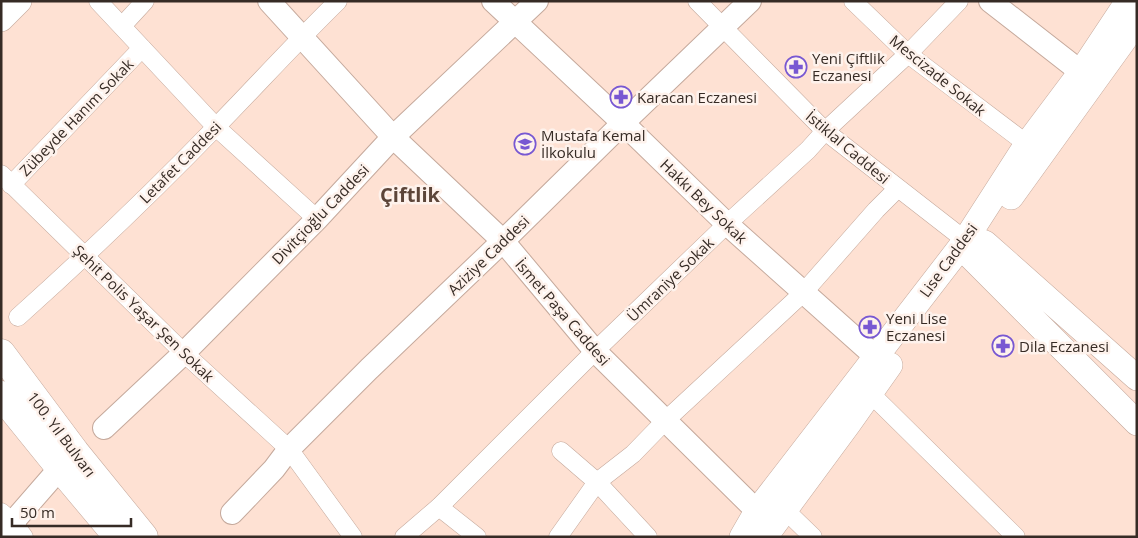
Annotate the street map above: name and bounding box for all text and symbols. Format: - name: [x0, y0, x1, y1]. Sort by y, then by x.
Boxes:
- street label: Mescizade Sokak: [886, 30, 990, 120]
- place label: Yeni Çiftlik Eczanesi: [812, 48, 885, 85]
- street label: Zübeyde Hanım Sokak: [15, 54, 137, 180]
- pharmacy icon: Yeni Çiftlik Eczanesi: [784, 55, 808, 79]
- pharmacy icon: Karacan Eczanesi: [609, 85, 633, 109]
- place label: Karacan Eczanesi: [637, 87, 757, 107]
- street label: İstiklal Caddesi: [802, 106, 894, 188]
- street label: Letafet Caddesi: [135, 117, 225, 207]
- place label: Mustafa Kemal İlkokulu: [541, 125, 645, 162]
- school or university icon: Mustafa Kemal İlkokulu: [513, 132, 537, 156]
- street label: Hakkı Bey Sokak: [656, 154, 752, 248]
- street label: Divitçioğlu Caddesi: [267, 160, 373, 268]
- district label: Çiftlik: [380, 181, 441, 208]
- street label: Aziziye Caddesi: [443, 211, 533, 299]
- street label: Lise Caddesi: [914, 219, 982, 301]
- street label: Ümraniye Sokak: [622, 232, 718, 326]
- street label: Şehit Polis Yaşar Şen Sokak: [69, 240, 219, 386]
- street label: İsmet Paşa Caddesi: [511, 254, 615, 370]
- place label: Yeni Lise Eczanesi: [886, 308, 947, 345]
- pharmacy icon: Yeni Lise Eczanesi: [858, 315, 882, 339]
- pharmacy icon: Dila Eczanesi: [991, 334, 1015, 358]
- place label: Dila Eczanesi: [1019, 336, 1109, 356]
- street label: 100. Yıl Bulvarı: [23, 387, 101, 481]
- scale bar: [12, 496, 131, 528]
- text: 50 m: [20, 502, 55, 522]

